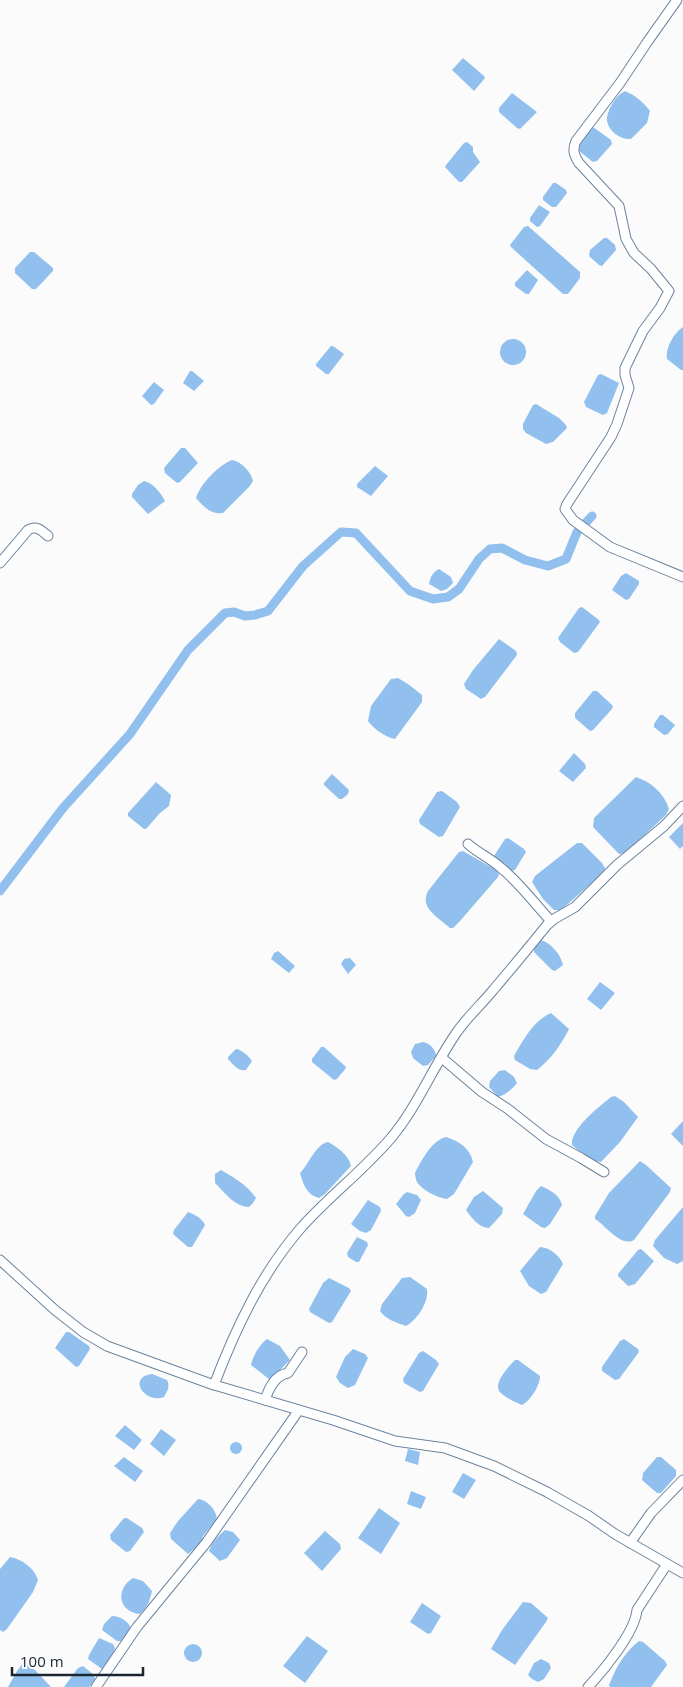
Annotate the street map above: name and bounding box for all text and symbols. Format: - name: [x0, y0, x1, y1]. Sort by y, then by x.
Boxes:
- scale bar: [12, 1644, 144, 1676]
- text: 100 m: [20, 1651, 64, 1671]

